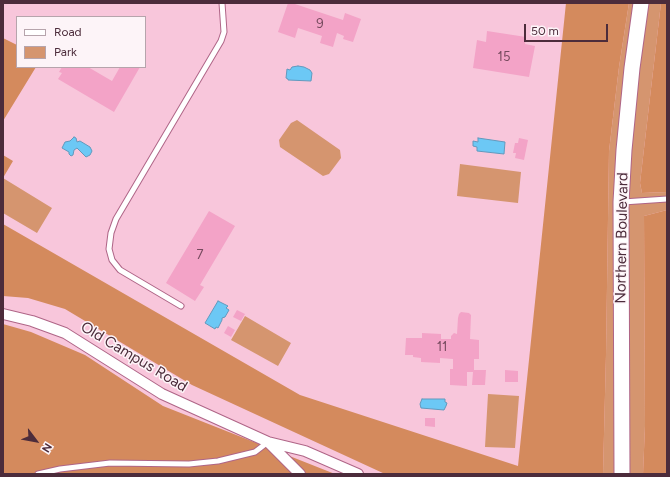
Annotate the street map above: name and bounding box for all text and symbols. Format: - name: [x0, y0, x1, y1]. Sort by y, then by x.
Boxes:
- legend: [16, 16, 146, 68]
- house number: 9: [316, 16, 324, 32]
- scale bar: [526, 16, 610, 42]
- text: 50 m: [531, 24, 559, 38]
- text: Road: [54, 25, 82, 39]
- text: Park: [54, 45, 77, 59]
- house number: 15: [498, 49, 510, 65]
- street label: Northern Boulevard: [612, 172, 632, 304]
- house number: 7: [197, 247, 203, 263]
- street label: Old Campus Road: [77, 318, 191, 396]
- house number: 11: [437, 339, 447, 355]
- north arrow: [16, 421, 56, 461]
- text: N: [39, 441, 54, 455]

